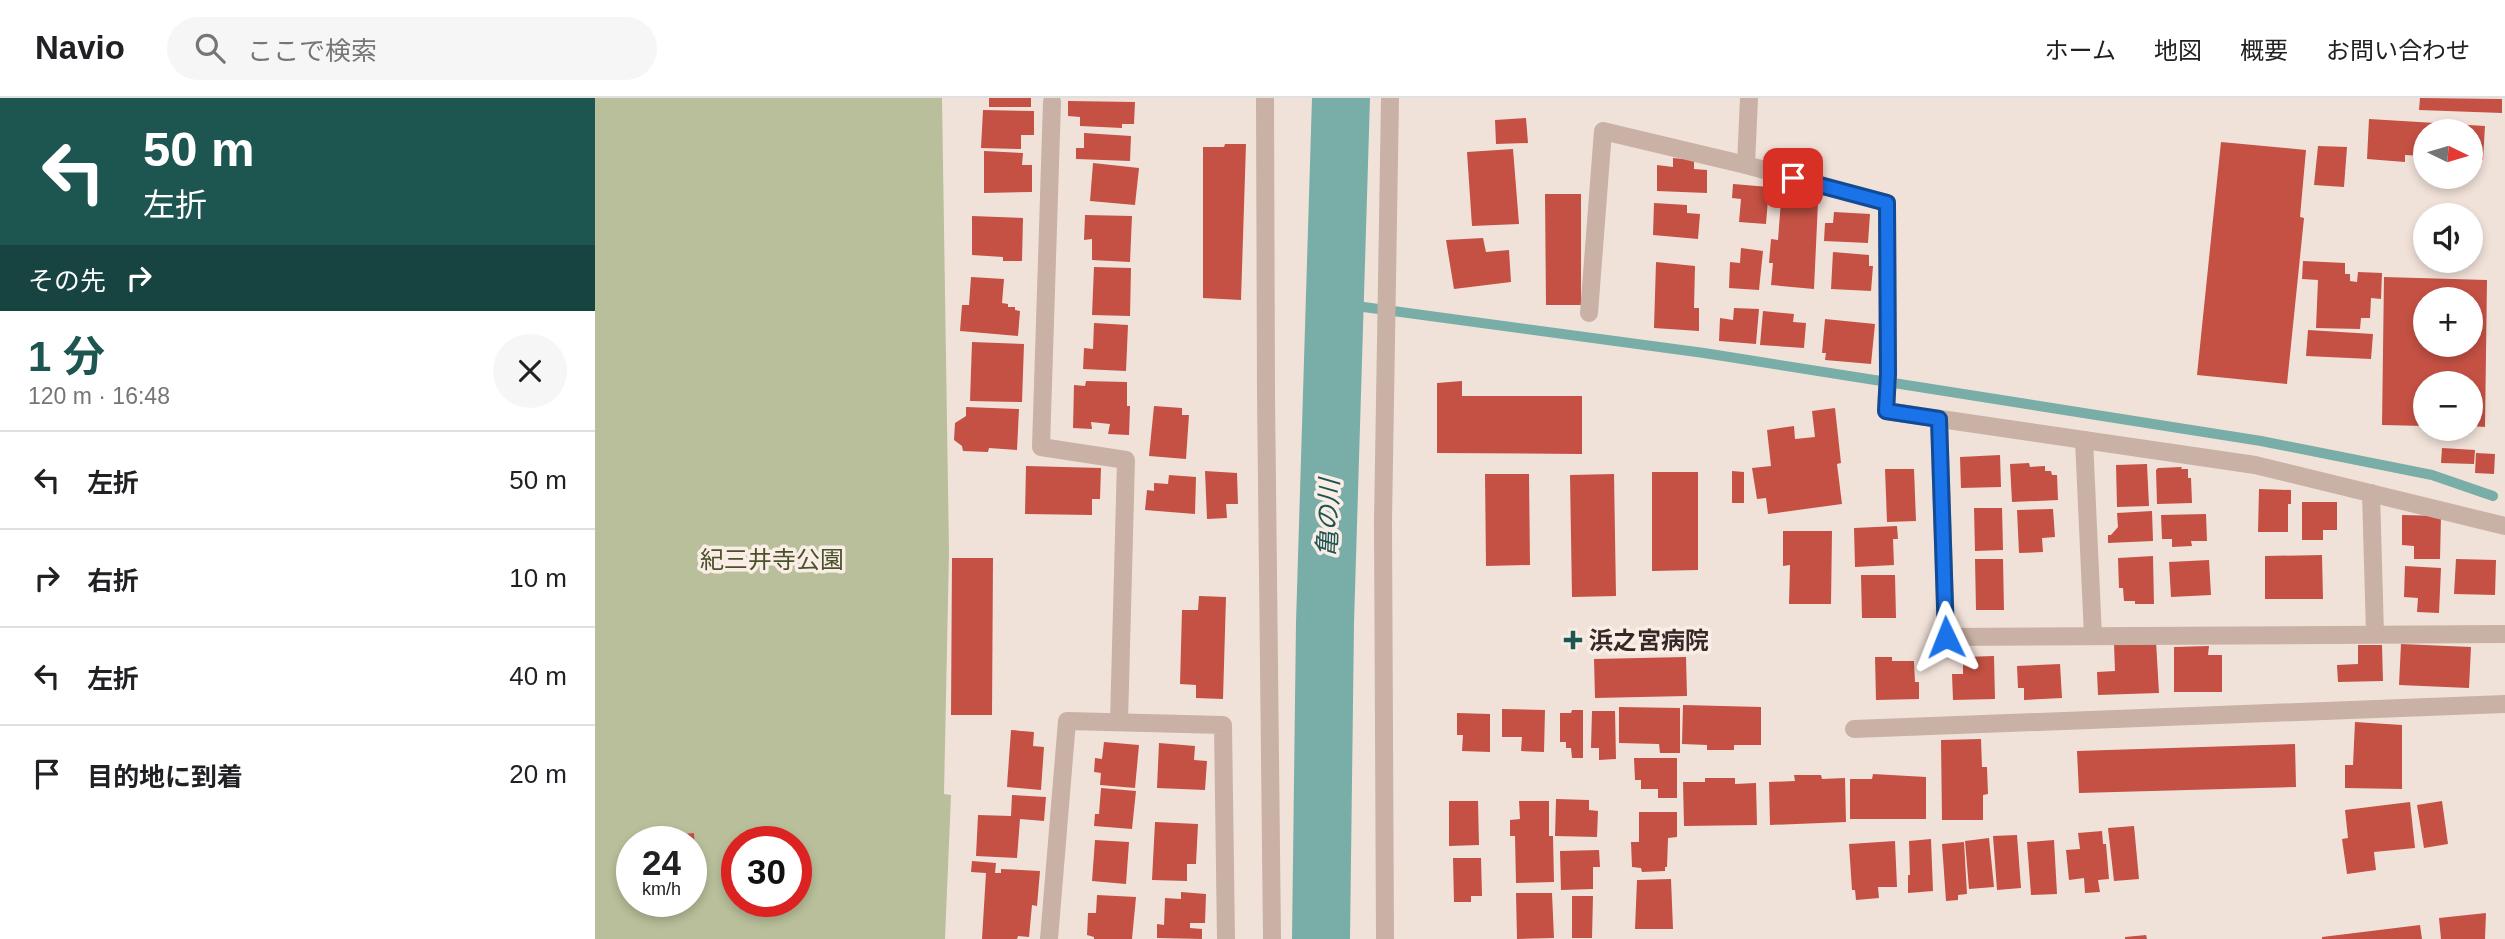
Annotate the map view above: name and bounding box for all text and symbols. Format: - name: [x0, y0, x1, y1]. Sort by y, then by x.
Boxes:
- search box: [167, 17, 657, 80]
- text: Navio: [35, 29, 125, 66]
- icon: search: [191, 29, 229, 67]
- text: ここで検索: [247, 36, 377, 66]
- text: ホーム: [2045, 37, 2116, 64]
- text: 地図: [2154, 37, 2202, 64]
- text: 概要: [2240, 37, 2288, 64]
- text: お問い合わせ: [2326, 37, 2470, 64]
- north arrow: [2413, 119, 2483, 189]
- map controls: [2413, 119, 2483, 441]
- text: 50 m: [143, 122, 255, 176]
- icon: left: [28, 126, 119, 217]
- pin: [1763, 148, 1823, 208]
- icon: arrive: [1774, 159, 1812, 197]
- text: 左折: [143, 187, 207, 223]
- button: sound: [2413, 203, 2483, 273]
- icon: right: [120, 259, 158, 297]
- text: その先: [28, 266, 106, 296]
- button: +: [2413, 287, 2483, 357]
- text: 1 分: [28, 333, 105, 380]
- button: close: [493, 334, 567, 408]
- button: −: [2413, 371, 2483, 441]
- text: 120 m · 16:48: [28, 383, 170, 409]
- icon: left: [28, 461, 66, 499]
- text: 50 m: [509, 465, 567, 495]
- text: 左折: [87, 468, 139, 498]
- water label: 亀の川: [1312, 476, 1344, 558]
- park label: 紀三井寺公園: [700, 546, 844, 573]
- icon: right: [28, 559, 66, 597]
- text: 10 m: [509, 563, 567, 593]
- text: 右折: [87, 566, 139, 596]
- position arrow: [1909, 600, 1983, 674]
- place label: 浜之宮病院: [1589, 627, 1709, 654]
- marker: 浜之宮病院: [1563, 630, 1583, 650]
- icon: left: [28, 657, 66, 695]
- text: 40 m: [509, 661, 567, 691]
- text: 左折: [87, 664, 139, 694]
- icon: arrive: [28, 755, 66, 793]
- text: 20 m: [509, 759, 567, 789]
- text: 目的地に到着: [87, 762, 243, 792]
- speed limit sign: 30: [721, 826, 812, 917]
- text: 24: [642, 843, 681, 882]
- text: km/h: [642, 879, 681, 899]

